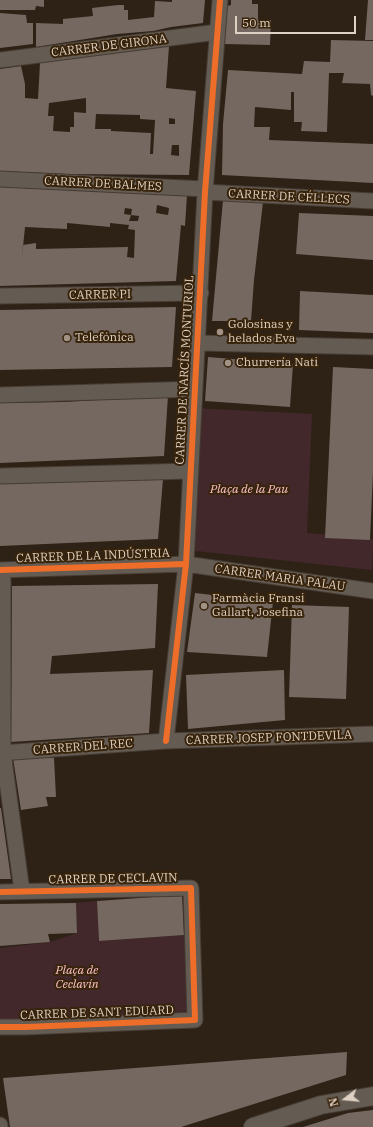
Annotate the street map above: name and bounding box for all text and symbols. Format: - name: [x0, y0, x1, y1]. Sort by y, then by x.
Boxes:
- scale bar: [237, 8, 358, 34]
- text: 50 m: [242, 15, 271, 30]
- street label: CARRER DE GIRONA: [50, 32, 168, 60]
- street label: CARRER DE BALMES: [44, 174, 162, 194]
- street label: CARRER DE CÉLLECS: [228, 187, 350, 207]
- street label: CARRER DE NARCÍS MONTURIOL: [173, 275, 197, 465]
- street label: CARRER PI: [69, 287, 131, 303]
- place label: Golosinas y helados Eva: [228, 318, 295, 346]
- marker: Golosinas y helados Eva: [215, 327, 225, 337]
- place label: Telefónica: [75, 331, 134, 345]
- marker: Telefónica: [62, 333, 72, 343]
- place label: Churrería Nati: [236, 356, 318, 370]
- marker: Churrería Nati: [223, 358, 233, 368]
- park label: Plaça de la Pau: [210, 483, 288, 497]
- street label: CARRER DE LA INDÚSTRIA: [16, 546, 170, 566]
- street label: CARRER MARIA PALAU: [214, 562, 346, 594]
- place label: Farmàcia Fransi Gallart, Josefina: [212, 592, 305, 620]
- marker: Farmàcia Fransi Gallart, Josefina: [199, 601, 209, 611]
- street label: CARRER JOSEP FONTDEVILA: [186, 728, 352, 748]
- street label: CARRER DEL REC: [33, 736, 133, 758]
- street label: CARRER DE CECLAVIN: [48, 871, 178, 887]
- park label: Plaça de Ceclavín: [55, 964, 99, 992]
- street label: CARRER DE SANT EDUARD: [20, 1003, 174, 1023]
- north arrow: [325, 1079, 365, 1119]
- text: N: [326, 1096, 341, 1108]

